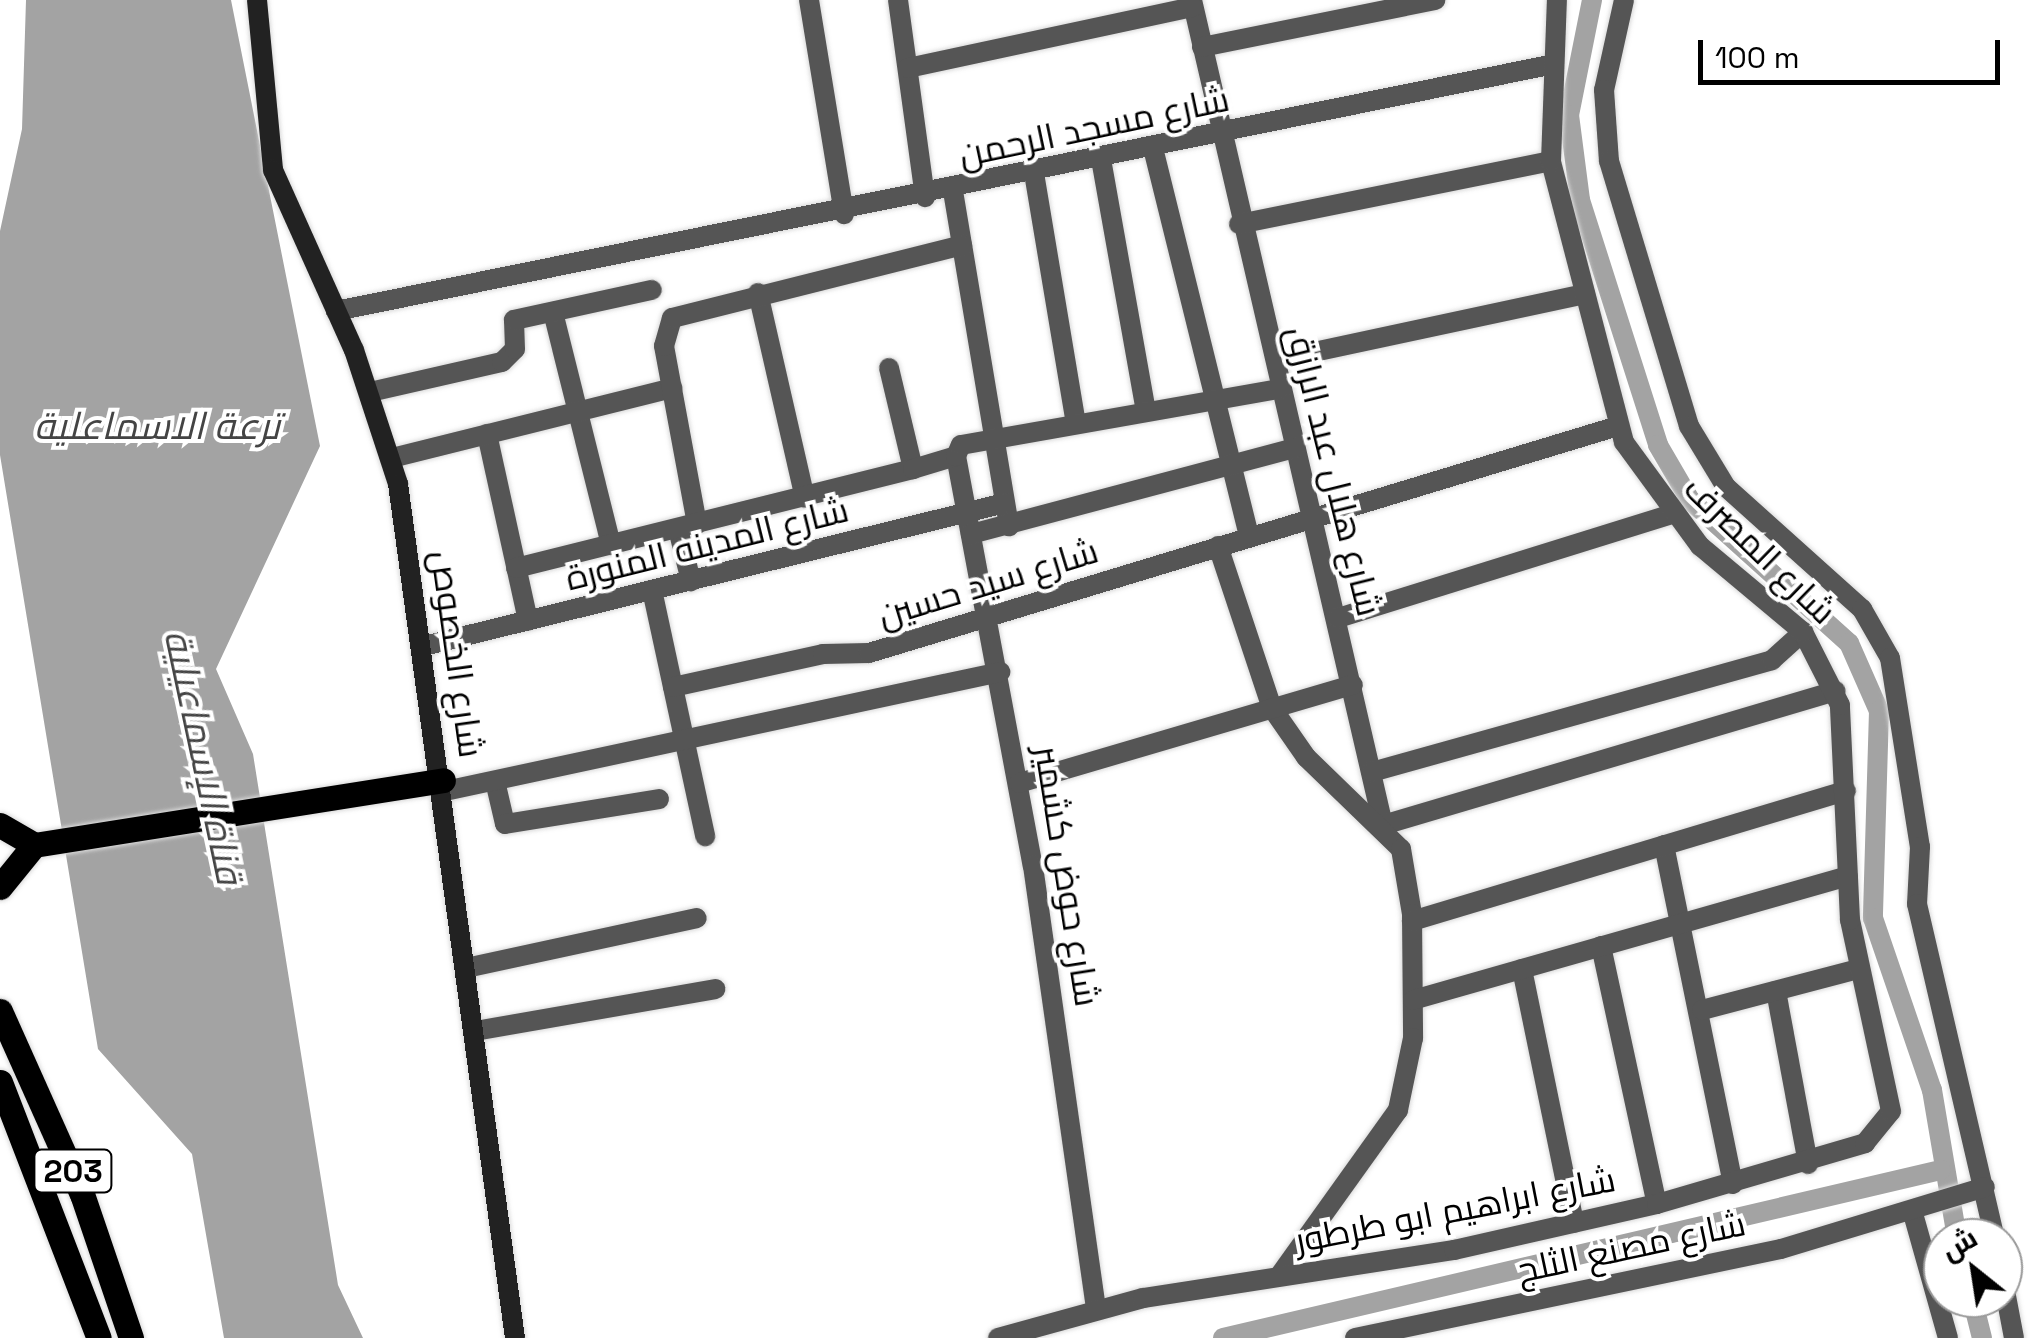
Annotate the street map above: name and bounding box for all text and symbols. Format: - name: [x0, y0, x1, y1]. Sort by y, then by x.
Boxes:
- scale bar: [1703, 20, 2006, 82]
- text: 100 m: [1715, 38, 1800, 77]
- street label: شارع مسجد الرحمن: [955, 78, 1233, 176]
- street label: شارع هلال عبد الرازق: [1278, 322, 1390, 620]
- water label: ترعة الاسماعلية: [34, 404, 280, 450]
- street label: شارع المصرف: [1675, 467, 1845, 633]
- street label: شارع المدينه المنورة: [561, 489, 853, 599]
- street label: شارع سيد حسين: [873, 530, 1103, 636]
- street label: شارع الخصوص: [422, 548, 492, 760]
- water label: قناة الإسماعيلية: [154, 626, 252, 888]
- street label: شارع حوض كشمير: [1026, 743, 1108, 1009]
- road number: 203: [33, 1144, 113, 1198]
- street label: شارع ابراهيم ابو طرطور: [1291, 1158, 1619, 1262]
- street label: شارع مصنع الثلج: [1513, 1202, 1749, 1292]
- north arrow: [1923, 1218, 2023, 1318]
- text: ش: [1934, 1219, 1984, 1268]

